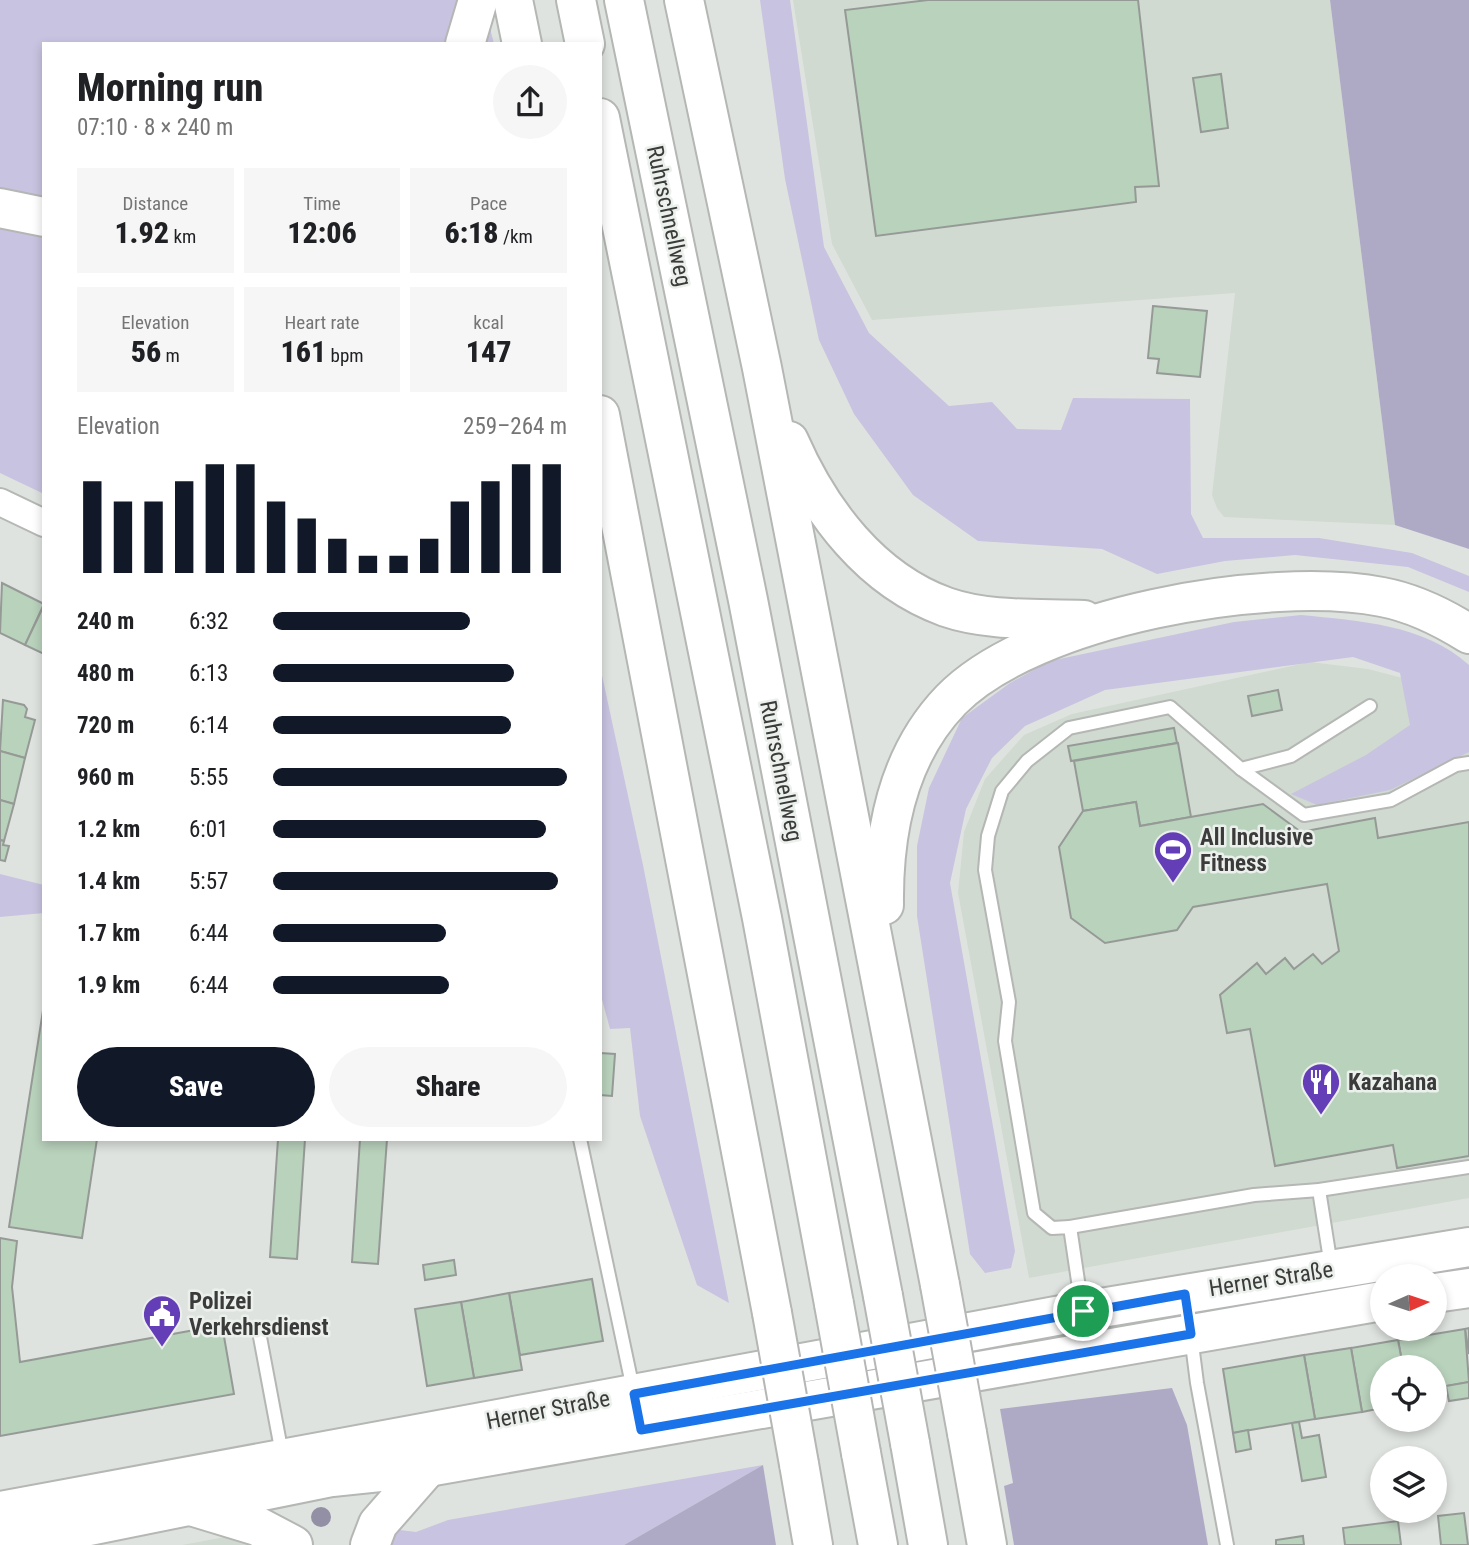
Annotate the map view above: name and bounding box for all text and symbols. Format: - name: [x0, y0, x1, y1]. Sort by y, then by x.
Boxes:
- button: share: [493, 65, 567, 139]
- text: Morning run: [77, 66, 263, 110]
- text: 07:10 · 8 × 240 m: [77, 114, 233, 141]
- street label: Ruhrschnellweg: [641, 143, 697, 289]
- text: Distance: [123, 192, 188, 215]
- text: Time: [303, 192, 341, 215]
- text: Pace: [470, 192, 507, 215]
- text: 1.92: [114, 215, 169, 250]
- text: 12:06: [287, 215, 357, 250]
- text: 6:18: [444, 215, 499, 250]
- text: km: [169, 225, 196, 248]
- text: /km: [499, 225, 533, 248]
- text: Elevation: [121, 311, 190, 334]
- text: Heart rate: [284, 311, 360, 334]
- text: kcal: [473, 311, 504, 334]
- text: 56: [131, 334, 161, 369]
- text: 161: [280, 334, 326, 369]
- text: 147: [466, 334, 512, 369]
- text: m: [161, 344, 180, 367]
- text: bpm: [326, 344, 364, 367]
- text: Elevation: [77, 413, 160, 440]
- text: 259–264 m: [463, 413, 567, 440]
- text: 240 m: [77, 608, 134, 635]
- text: 6:32: [189, 608, 228, 635]
- text: 480 m: [77, 660, 134, 687]
- text: 6:13: [189, 660, 228, 687]
- street label: Ruhrschnellweg: [754, 698, 808, 844]
- text: 720 m: [77, 712, 134, 739]
- text: 6:14: [189, 712, 228, 739]
- text: 960 m: [77, 764, 134, 791]
- text: 5:55: [189, 764, 228, 791]
- text: 1.2 km: [77, 816, 140, 843]
- text: 6:01: [189, 816, 228, 843]
- place label: All Inclusive Fitness: [1200, 824, 1313, 877]
- sports icon: All Inclusive Fitness: [1152, 829, 1194, 884]
- text: 1.4 km: [77, 868, 140, 895]
- text: 5:57: [189, 868, 228, 895]
- text: 1.7 km: [77, 920, 140, 947]
- text: 6:44: [189, 920, 228, 947]
- text: 1.9 km: [77, 972, 140, 999]
- text: 6:44: [189, 972, 228, 999]
- button: Save: [77, 1047, 315, 1127]
- button: Share: [329, 1047, 567, 1127]
- restaurant icon: Kazahana: [1300, 1061, 1342, 1116]
- place label: Kazahana: [1348, 1069, 1437, 1096]
- street label: Herner Straße: [1207, 1256, 1335, 1302]
- north arrow: [1370, 1264, 1447, 1340]
- map controls: [1370, 1264, 1447, 1523]
- pin: [1053, 1281, 1113, 1341]
- place label: Polizei Verkehrsdienst: [189, 1288, 329, 1341]
- icon: arrive: [1064, 1292, 1102, 1330]
- public building icon: Polizei Verkehrsdienst: [141, 1293, 183, 1348]
- button: locate: [1370, 1355, 1447, 1432]
- street label: Herner Straße: [484, 1385, 612, 1435]
- button: layers: [1370, 1446, 1447, 1523]

